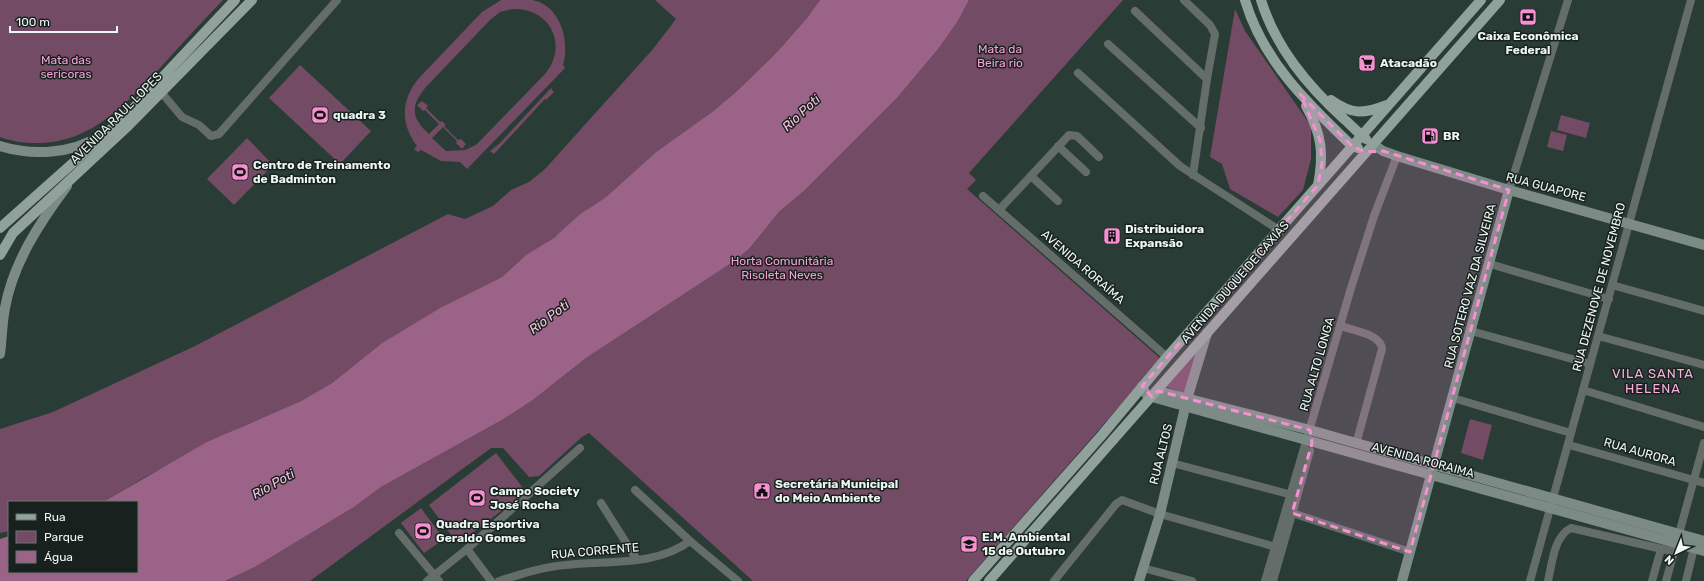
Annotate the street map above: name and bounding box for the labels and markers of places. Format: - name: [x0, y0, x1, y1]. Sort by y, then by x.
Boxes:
- bank icon: Caixa Econômica Federal: [1518, 7, 1538, 27]
- place label: Caixa Econômica Federal: [1477, 29, 1579, 57]
- supermarket icon: Atacadão: [1357, 53, 1377, 73]
- place label: Atacadão: [1380, 56, 1437, 70]
- sports icon: quadra 3: [310, 105, 330, 125]
- place label: quadra 3: [333, 108, 386, 122]
- fuel station icon: BR: [1420, 126, 1440, 146]
- place label: BR: [1443, 129, 1460, 143]
- place label: Centro de Treinamento de Badminton: [253, 158, 390, 186]
- sports icon: Centro de Treinamento de Badminton: [230, 162, 250, 182]
- place label: Distribuidora Expansão: [1125, 222, 1204, 250]
- building icon: Distribuidora Expansão: [1102, 226, 1122, 246]
- place label: Secretária Municipal do Meio Ambiente: [775, 477, 898, 505]
- public building icon: Secretária Municipal do Meio Ambiente: [752, 481, 772, 501]
- place label: Campo Society José Rocha: [490, 484, 580, 512]
- sports icon: Campo Society José Rocha: [467, 488, 487, 508]
- place label: Quadra Esportiva Geraldo Gomes: [436, 517, 540, 545]
- sports icon: Quadra Esportiva Geraldo Gomes: [413, 521, 433, 541]
- place label: E.M. Ambiental 15 de Outubro: [982, 530, 1070, 558]
- school or university icon: E.M. Ambiental 15 de Outubro: [959, 534, 979, 554]

